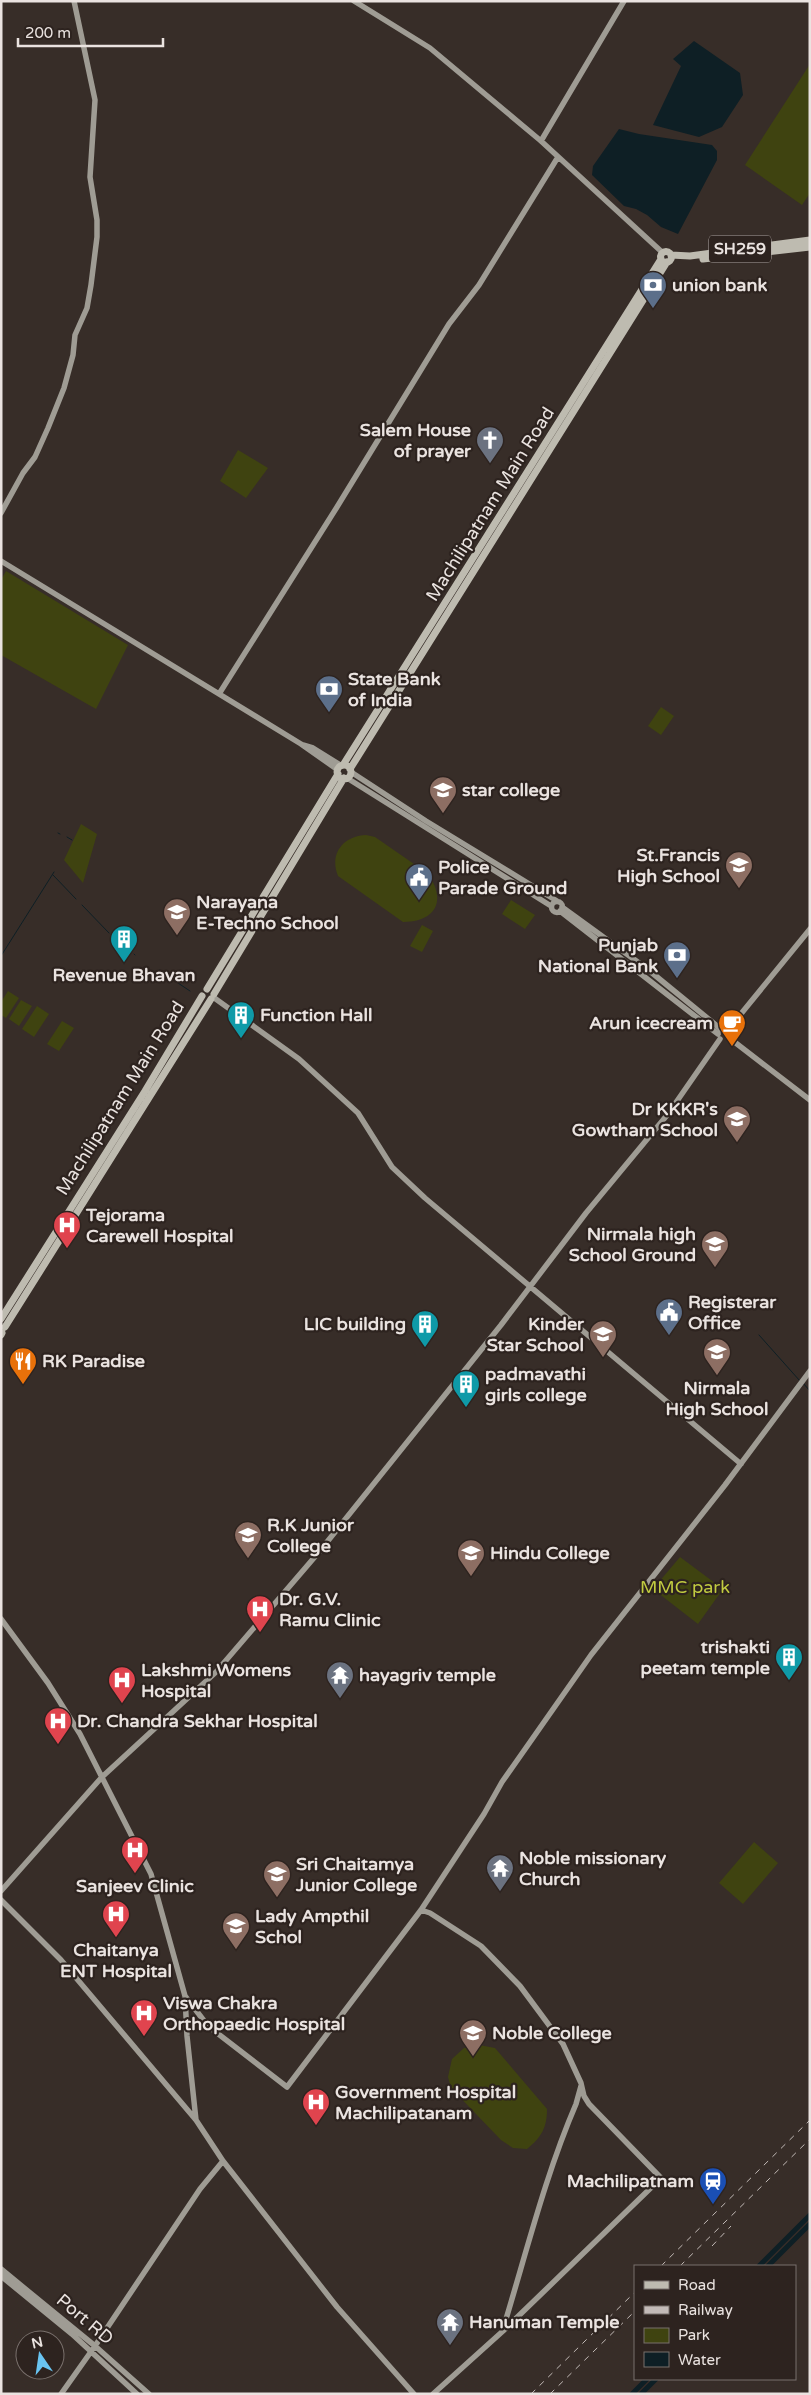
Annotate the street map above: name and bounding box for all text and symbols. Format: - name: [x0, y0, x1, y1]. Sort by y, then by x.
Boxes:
- scale bar: [18, 15, 162, 47]
- text: 200 m: [25, 24, 71, 42]
- road number: SH259: [709, 235, 771, 262]
- bank icon: union bank: [638, 270, 668, 309]
- place label: union bank: [672, 274, 767, 296]
- street label: Machilipatnam Main Road: [421, 403, 559, 605]
- place label: Salem House of prayer: [360, 419, 472, 462]
- church icon: Salem House of prayer: [475, 425, 505, 464]
- place label: State Bank of India: [348, 668, 441, 711]
- bank icon: State Bank of India: [314, 674, 344, 713]
- school or university icon: star college: [428, 775, 458, 814]
- place label: star college: [462, 779, 560, 801]
- place label: St.Francis High School: [617, 844, 720, 887]
- school or university icon: St.Francis High School: [724, 850, 754, 889]
- place label: Police Parade Ground: [438, 856, 567, 899]
- public building icon: Police Parade Ground: [404, 862, 434, 901]
- place label: Narayana E-Techno School: [196, 891, 339, 934]
- school or university icon: Narayana E-Techno School: [162, 897, 192, 936]
- building icon: Revenue Bhavan: [109, 924, 139, 963]
- place label: Punjab National Bank: [538, 934, 658, 977]
- bank icon: Punjab National Bank: [662, 940, 692, 979]
- place label: Revenue Bhavan: [52, 964, 196, 986]
- street label: Machilipatnam Main Road: [51, 997, 189, 1199]
- building icon: Function Hall: [226, 1000, 256, 1039]
- place label: Function Hall: [260, 1004, 372, 1026]
- cafe icon: Arun icecream: [717, 1008, 747, 1047]
- place label: Arun icecream: [589, 1012, 713, 1034]
- place label: Dr KKKR's Gowtham School: [572, 1098, 718, 1141]
- school or university icon: Dr KKKR's Gowtham School: [722, 1104, 752, 1143]
- place label: Tejorama Carewell Hospital: [85, 1204, 234, 1247]
- hospital icon: Tejorama Carewell Hospital: [52, 1210, 82, 1249]
- place label: Nirmala high School Ground: [569, 1223, 696, 1266]
- school or university icon: Nirmala high School Ground: [700, 1229, 730, 1268]
- place label: Registerar Office: [688, 1291, 777, 1334]
- public building icon: Registerar Office: [654, 1297, 684, 1336]
- building icon: LIC building: [410, 1309, 440, 1348]
- place label: LIC building: [304, 1313, 406, 1335]
- place label: Kinder Star School: [487, 1313, 585, 1356]
- school or university icon: Kinder Star School: [588, 1319, 618, 1358]
- school or university icon: Nirmala High School: [702, 1337, 732, 1376]
- restaurant icon: RK Paradise: [8, 1346, 38, 1385]
- place label: RK Paradise: [42, 1350, 145, 1372]
- place label: padmavathi girls college: [485, 1363, 587, 1406]
- building icon: padmavathi girls college: [451, 1369, 481, 1408]
- place label: Nirmala High School: [666, 1377, 768, 1420]
- place label: R.K Junior College: [267, 1514, 355, 1557]
- school or university icon: R.K Junior College: [233, 1520, 263, 1559]
- school or university icon: Hindu College: [456, 1538, 486, 1577]
- place label: Hindu College: [490, 1542, 610, 1564]
- park label: MMC park: [640, 1576, 730, 1598]
- place label: Dr. G.V. Ramu Clinic: [279, 1588, 381, 1631]
- hospital icon: Dr. G.V. Ramu Clinic: [245, 1594, 275, 1633]
- place label: trishakti peetam temple: [641, 1636, 770, 1679]
- building icon: trishakti peetam temple: [774, 1642, 804, 1681]
- place label: Lakshmi Womens Hospital: [141, 1659, 291, 1702]
- temple icon: hayagriv temple: [325, 1660, 355, 1699]
- place label: hayagriv temple: [359, 1664, 496, 1686]
- hospital icon: Lakshmi Womens Hospital: [107, 1665, 137, 1704]
- hospital icon: Dr. Chandra Sekhar Hospital: [43, 1706, 73, 1745]
- place label: Dr. Chandra Sekhar Hospital: [77, 1710, 318, 1732]
- hospital icon: Sanjeev Clinic: [120, 1835, 150, 1874]
- place label: Noble missionary Church: [519, 1847, 667, 1890]
- place label: Sri Chaitamya Junior College: [295, 1853, 417, 1896]
- temple icon: Noble missionary Church: [485, 1853, 515, 1892]
- school or university icon: Sri Chaitamya Junior College: [262, 1859, 292, 1898]
- place label: Sanjeev Clinic: [76, 1875, 194, 1897]
- hospital icon: Chaitanya ENT Hospital: [101, 1899, 131, 1938]
- place label: Lady Ampthil Schol: [255, 1905, 369, 1948]
- school or university icon: Lady Ampthil Schol: [221, 1911, 251, 1950]
- place label: Chaitanya ENT Hospital: [60, 1939, 172, 1982]
- place label: Viswa Chakra Orthopaedic Hospital: [163, 1992, 345, 2035]
- hospital icon: Viswa Chakra Orthopaedic Hospital: [129, 1998, 159, 2037]
- school or university icon: Noble College: [458, 2018, 488, 2057]
- place label: Noble College: [492, 2022, 612, 2044]
- place label: Government Hospital Machilipatanam: [335, 2081, 516, 2124]
- hospital icon: Government Hospital Machilipatanam: [301, 2087, 331, 2126]
- station icon: Machilipatnam: [698, 2166, 728, 2205]
- place label: Machilipatnam: [567, 2170, 694, 2192]
- legend: [634, 2265, 796, 2380]
- text: Road: [678, 2276, 716, 2294]
- street label: Port RD: [52, 2289, 118, 2349]
- text: Railway: [678, 2301, 733, 2319]
- temple icon: Hanuman Temple: [435, 2307, 465, 2346]
- place label: Hanuman Temple: [469, 2311, 619, 2333]
- text: Park: [678, 2326, 710, 2344]
- north arrow: [15, 2330, 65, 2380]
- text: N: [30, 2333, 45, 2352]
- text: Water: [678, 2351, 721, 2369]

